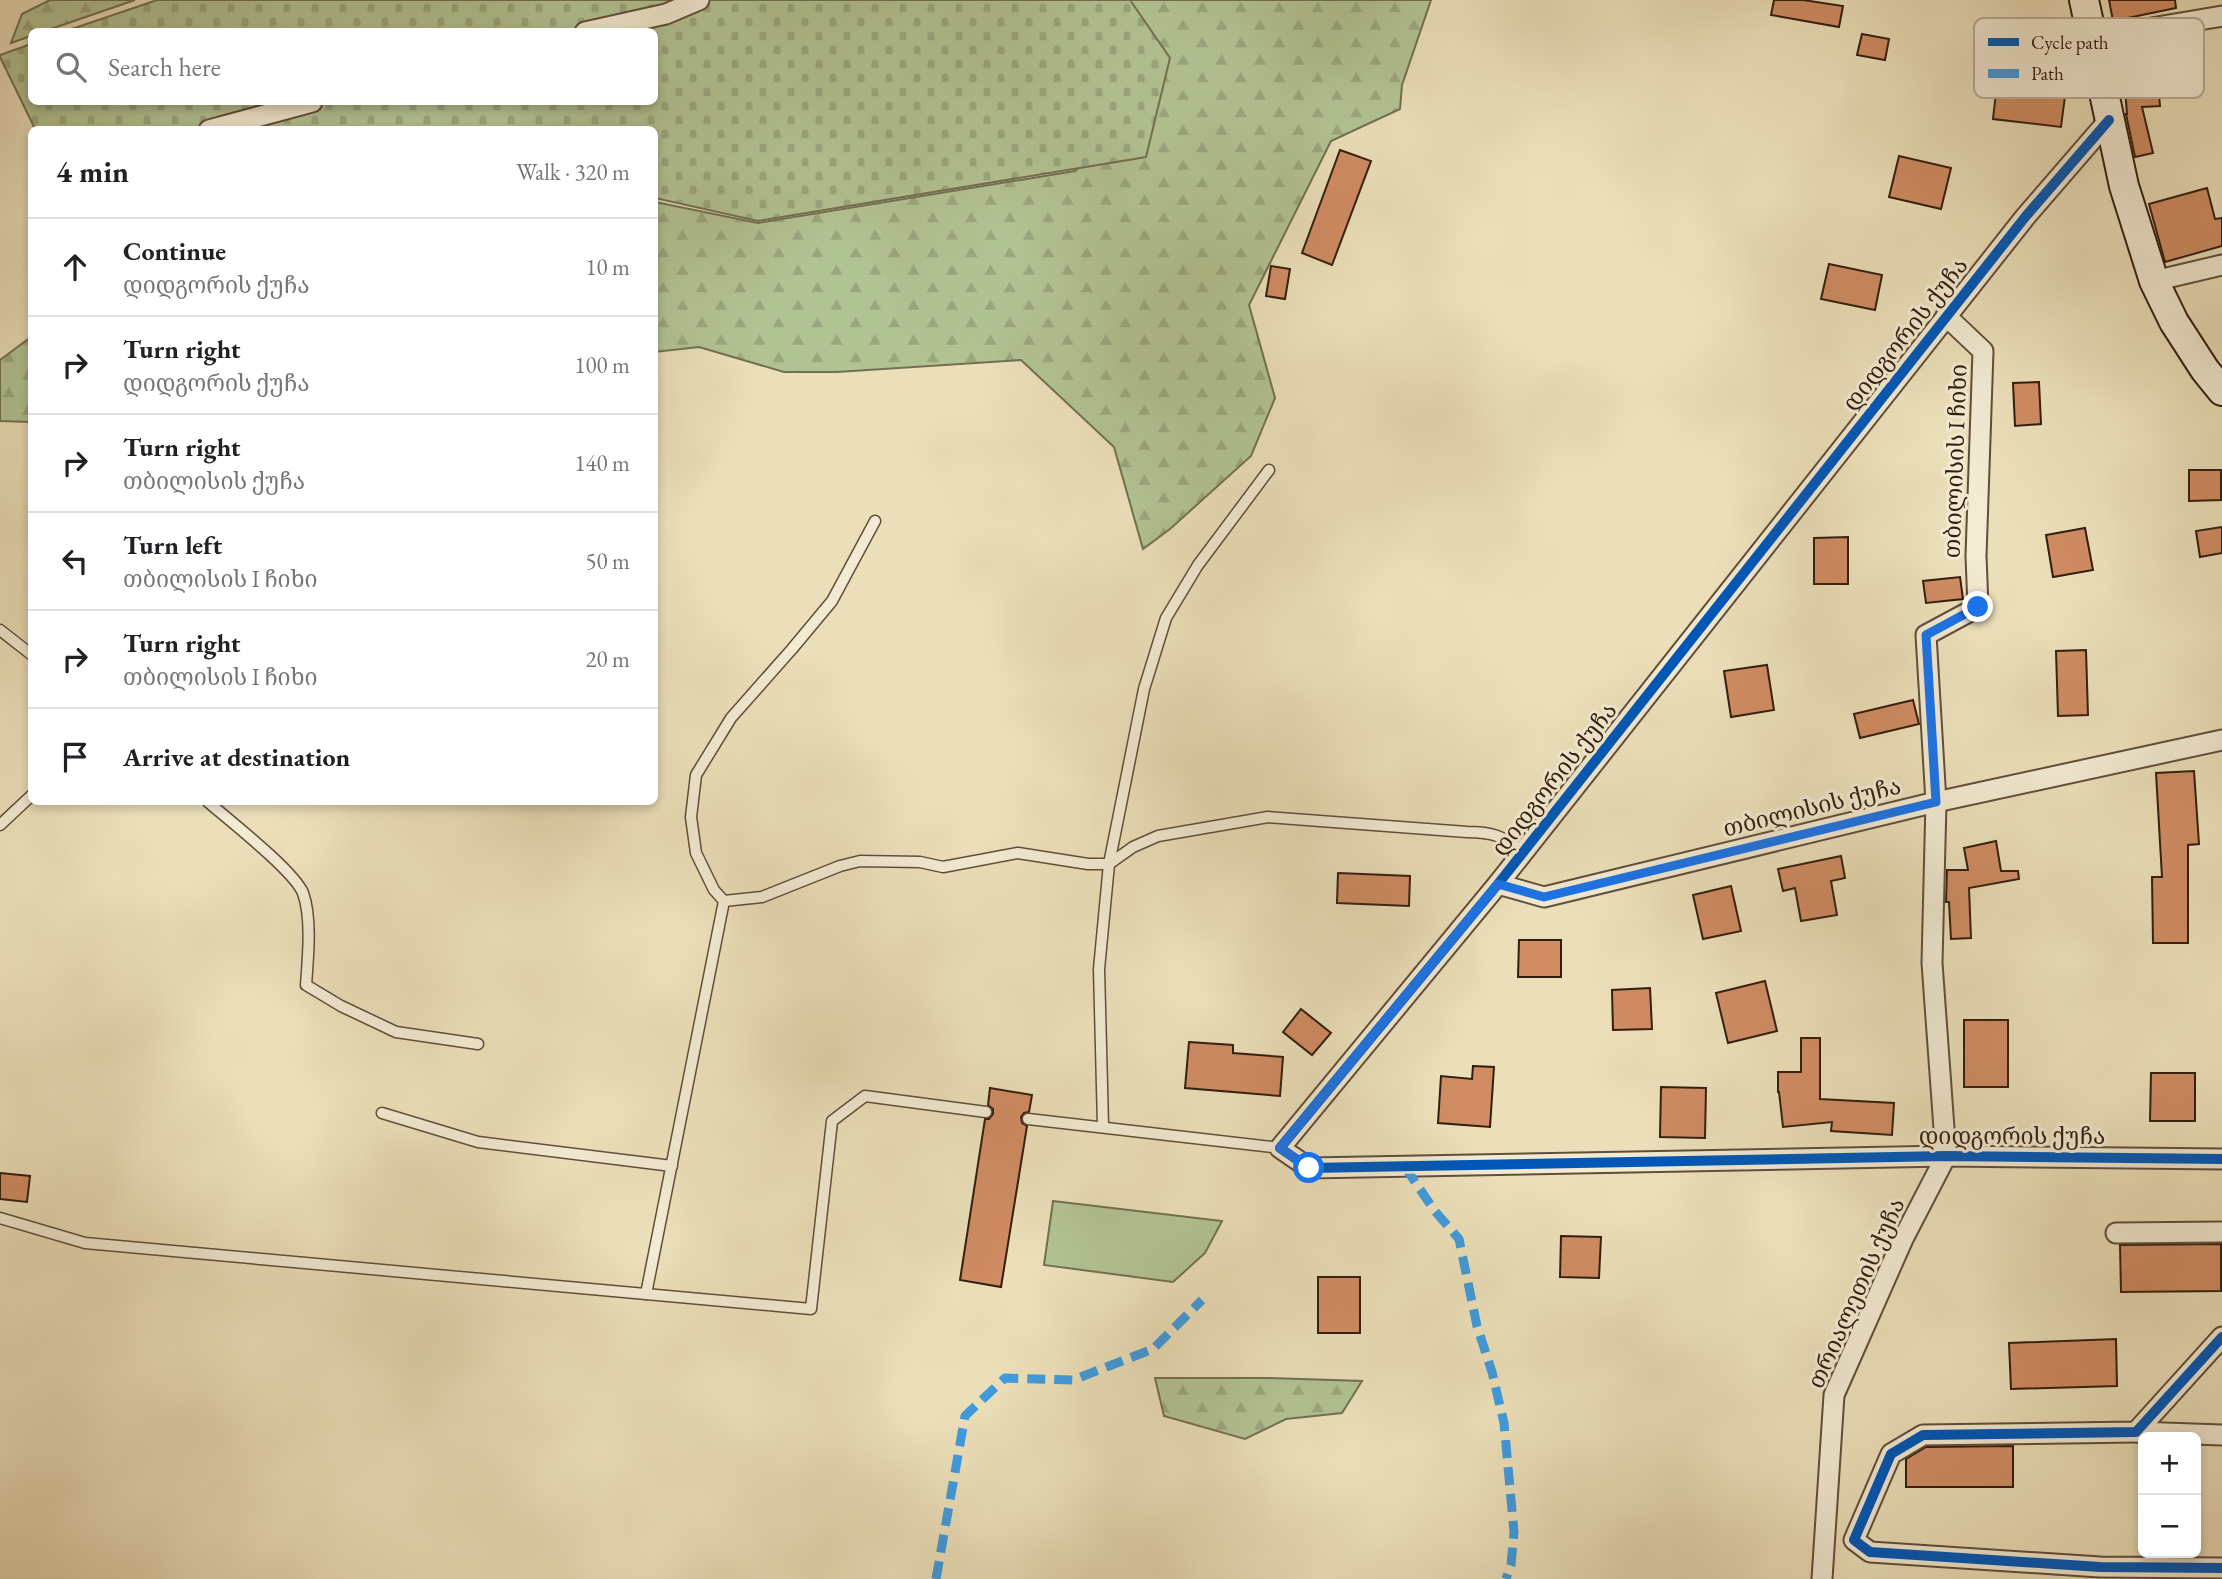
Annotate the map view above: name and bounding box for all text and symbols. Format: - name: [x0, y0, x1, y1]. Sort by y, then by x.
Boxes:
- legend: [1974, 18, 2204, 98]
- search box: [28, 28, 658, 105]
- text: Cycle path: [2031, 30, 2109, 55]
- icon: search: [52, 48, 90, 86]
- text: Search here: [108, 50, 221, 84]
- text: Path: [2031, 61, 2064, 86]
- text: 4 min: [56, 152, 129, 191]
- text: Walk · 320 m: [516, 157, 630, 187]
- text: Continue: [123, 234, 226, 268]
- icon: ahead: [56, 248, 94, 286]
- street label: დიდგორის ქუჩა: [1836, 251, 1974, 417]
- text: 10 m: [585, 252, 630, 282]
- text: დიდგორის ქუჩა: [123, 270, 310, 300]
- text: Turn right: [123, 332, 241, 366]
- icon: right: [56, 346, 94, 384]
- text: 100 m: [574, 350, 630, 380]
- street label: თბილისის I ჩიხი: [1937, 363, 1973, 559]
- text: დიდგორის ქუჩა: [123, 368, 310, 398]
- text: Turn right: [123, 430, 241, 464]
- icon: right: [56, 444, 94, 482]
- text: 140 m: [574, 448, 630, 478]
- text: თბილისის ქუჩა: [123, 466, 305, 496]
- text: Turn left: [123, 528, 222, 562]
- icon: left: [56, 542, 94, 580]
- text: 50 m: [585, 546, 630, 576]
- text: თბილისის I ჩიხი: [123, 564, 318, 594]
- route end: [1962, 591, 1993, 622]
- text: Turn right: [123, 626, 241, 660]
- icon: right: [56, 640, 94, 678]
- text: 20 m: [585, 644, 630, 674]
- text: თბილისის I ჩიხი: [123, 662, 318, 692]
- street label: დიდგორის ქუჩა: [1485, 696, 1623, 862]
- icon: arrive: [56, 738, 94, 776]
- text: Arrive at destination: [123, 740, 350, 774]
- street label: თბილისის ქუჩა: [1720, 770, 1904, 844]
- street label: დიდგორის ქუჩა: [1919, 1121, 2105, 1151]
- route start: [1293, 1152, 1324, 1183]
- street label: თრიალეთის ქუჩა: [1801, 1193, 1911, 1393]
- map controls: [2138, 1432, 2201, 1558]
- button: +: [2138, 1432, 2201, 1495]
- button: −: [2138, 1495, 2201, 1558]

